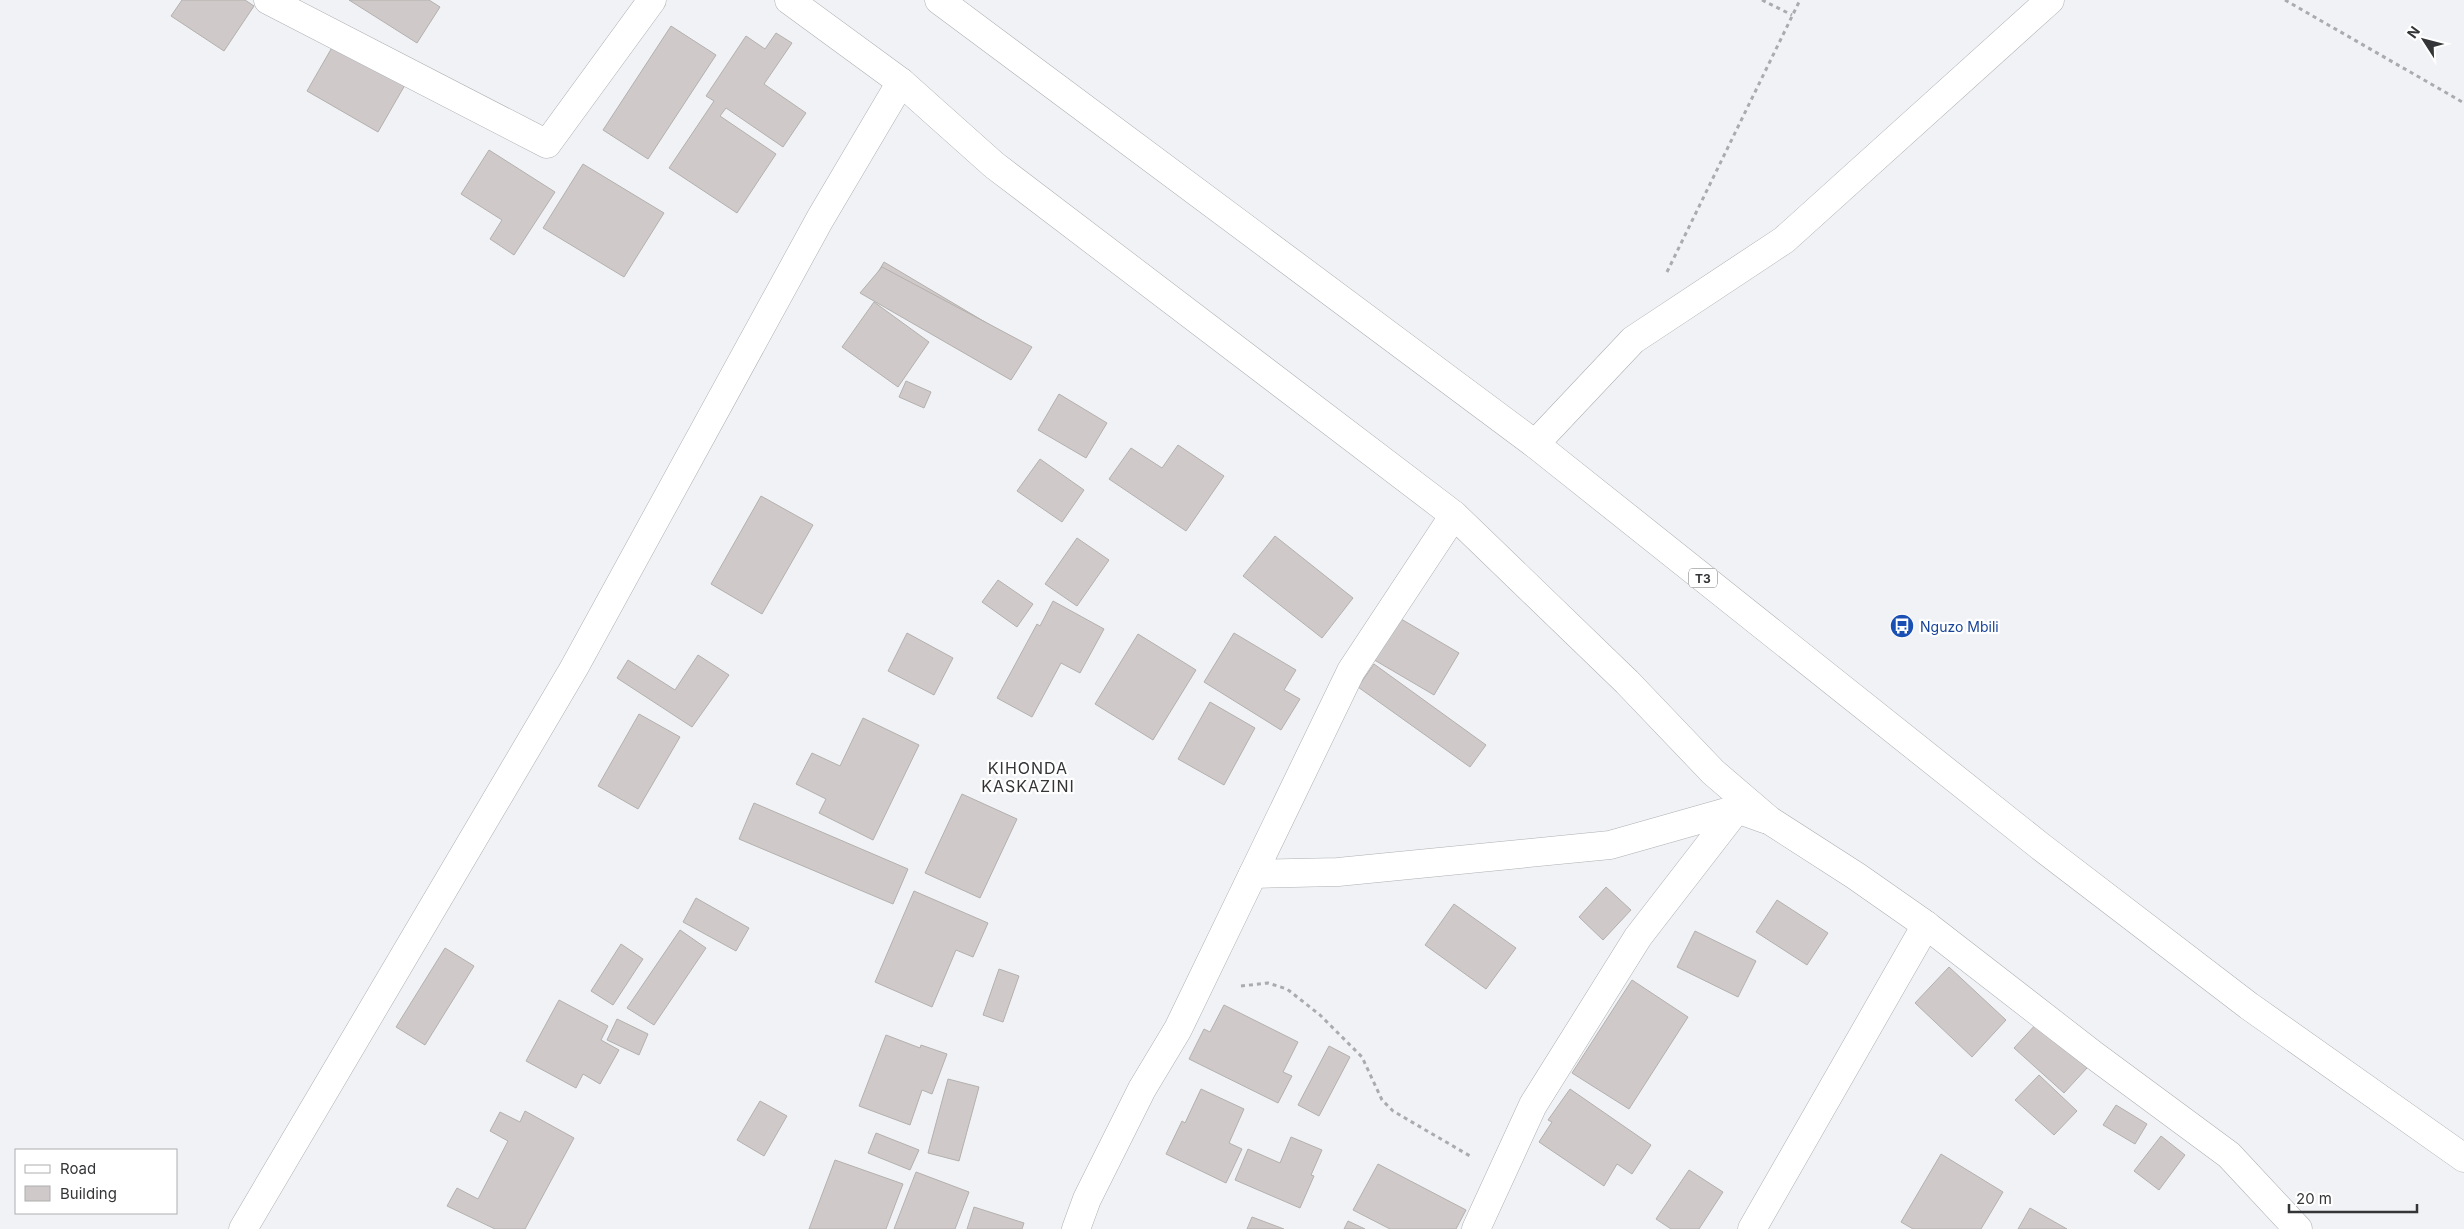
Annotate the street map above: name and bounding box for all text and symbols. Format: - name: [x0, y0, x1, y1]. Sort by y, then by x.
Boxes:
- north arrow: [2399, 15, 2449, 65]
- text: N: [2403, 23, 2423, 41]
- road number: T3: [1689, 568, 1717, 588]
- bus stop icon: Nguzo Mbili: [1889, 613, 1915, 639]
- place label: Nguzo Mbili: [1920, 618, 1999, 635]
- district label: KIHONDA KASKAZINI: [981, 758, 1075, 796]
- legend: [15, 1149, 178, 1214]
- text: Road: [60, 1159, 96, 1178]
- scale bar: [2289, 1182, 2416, 1214]
- text: Building: [60, 1184, 117, 1203]
- text: 20 m: [2296, 1189, 2332, 1208]

